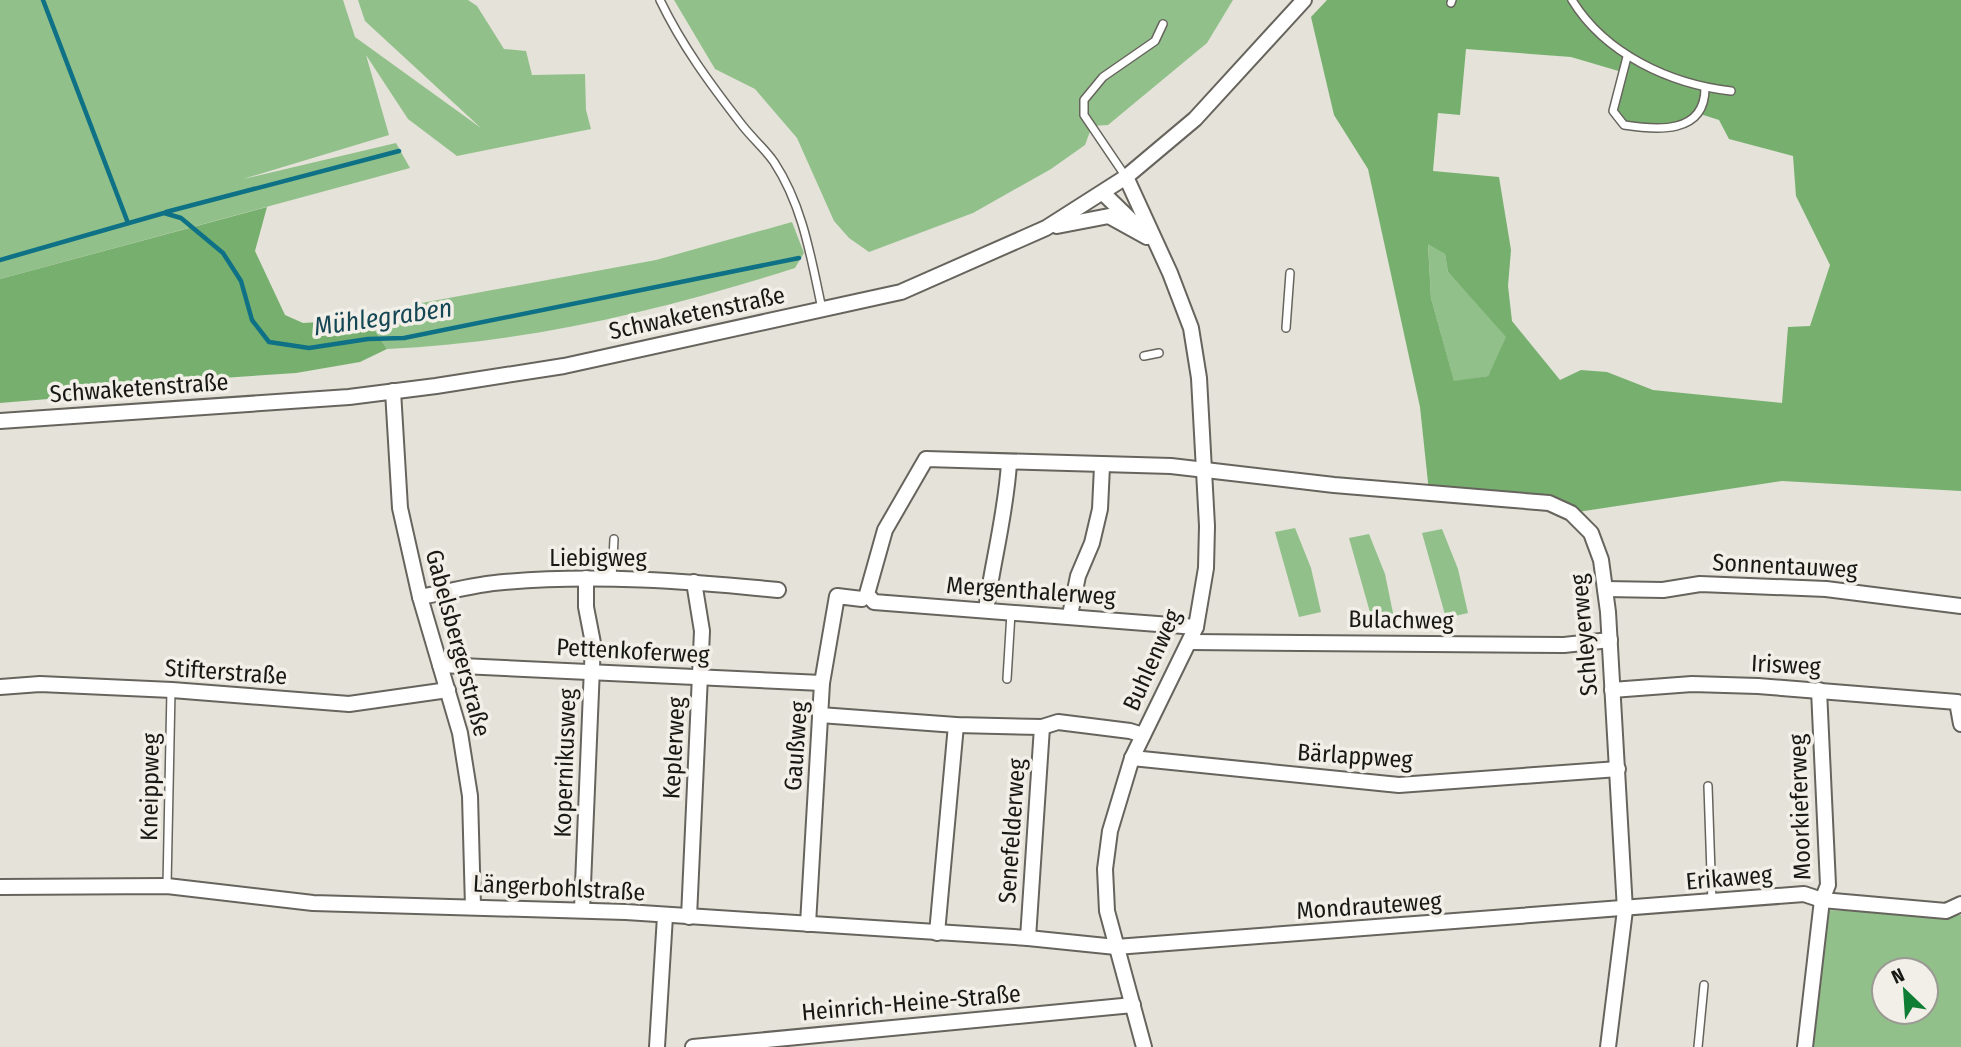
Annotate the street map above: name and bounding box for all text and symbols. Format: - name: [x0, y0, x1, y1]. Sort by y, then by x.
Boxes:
- street label: Schwaketenstraße: [607, 281, 787, 345]
- water label: Mühlegraben: [312, 292, 454, 343]
- street label: Schwaketenstraße: [49, 368, 229, 408]
- street label: Liebigweg: [549, 544, 647, 572]
- street label: Gabelsbergerstraße: [420, 546, 496, 740]
- street label: Sonnentauweg: [1712, 548, 1859, 584]
- street label: Mergenthalerweg: [945, 571, 1117, 611]
- street label: Schleyerweg: [1565, 572, 1603, 697]
- street label: Buhlenweg: [1117, 604, 1187, 715]
- street label: Bulachweg: [1348, 605, 1455, 635]
- street label: Pettenkoferweg: [556, 633, 711, 669]
- street label: Irisweg: [1750, 649, 1822, 681]
- street label: Stifterstraße: [164, 654, 288, 690]
- street label: Kopernikusweg: [548, 687, 582, 838]
- street label: Keplerweg: [657, 695, 691, 800]
- street label: Gaußweg: [779, 700, 813, 792]
- street label: Kneippweg: [135, 732, 165, 841]
- street label: Moorkieferweg: [1783, 733, 1817, 880]
- street label: Bärlappweg: [1296, 738, 1414, 774]
- street label: Senefelderweg: [993, 757, 1031, 905]
- street label: Erikaweg: [1685, 860, 1774, 896]
- street label: Längerbohlstraße: [472, 870, 646, 906]
- street label: Mondrauteweg: [1296, 887, 1443, 925]
- north arrow: [1870, 956, 1940, 1026]
- text: N: [1888, 963, 1908, 989]
- street label: Heinrich-Heine-Straße: [800, 979, 1022, 1027]

